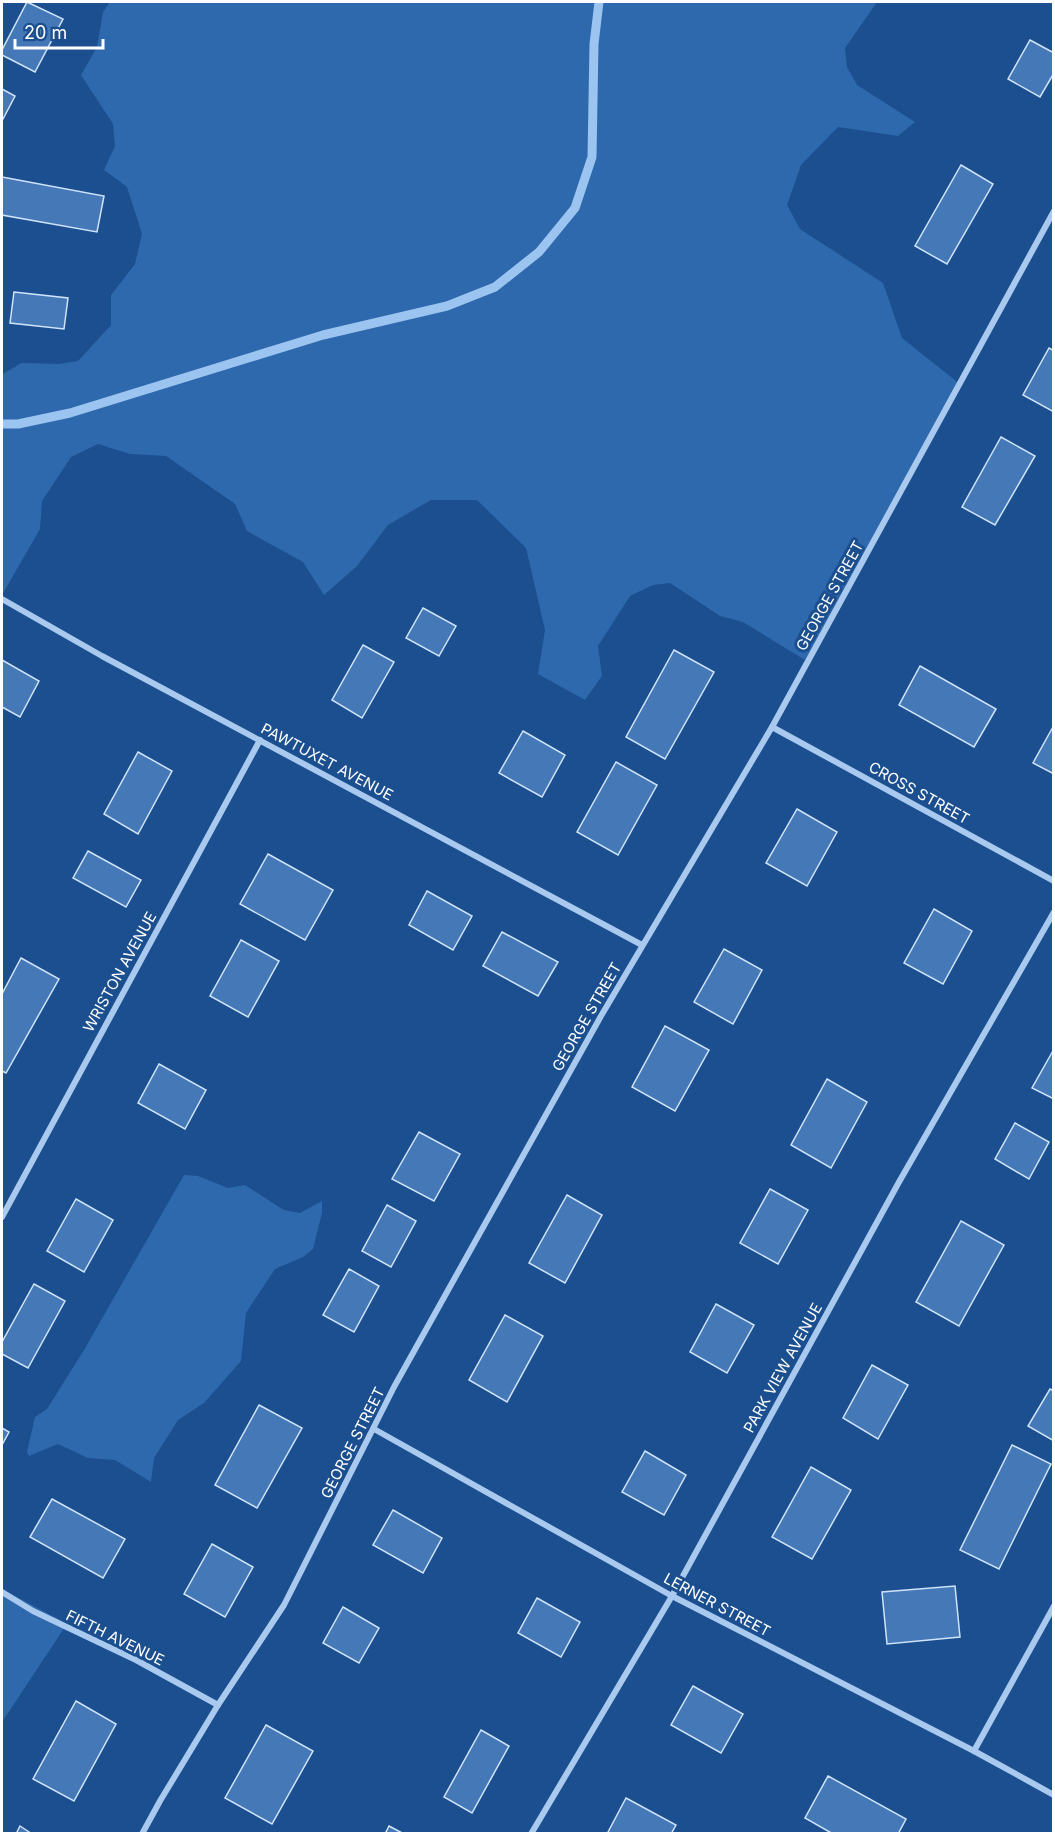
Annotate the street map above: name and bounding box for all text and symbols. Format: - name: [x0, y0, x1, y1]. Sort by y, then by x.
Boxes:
- scale bar: [15, 12, 104, 50]
- text: 20 m: [24, 22, 67, 43]
- street label: GEORGE STREET: [792, 538, 868, 654]
- street label: PAWTUXET AVENUE: [258, 719, 397, 804]
- street label: CROSS STREET: [866, 757, 973, 828]
- street label: WRISTON AVENUE: [79, 908, 160, 1035]
- street label: GEORGE STREET: [548, 959, 625, 1075]
- street label: PARK VIEW AVENUE: [739, 1300, 826, 1436]
- street label: GEORGE STREET: [316, 1384, 389, 1502]
- street label: LERNER STREET: [661, 1568, 774, 1641]
- street label: FIFTH AVENUE: [63, 1606, 167, 1670]

